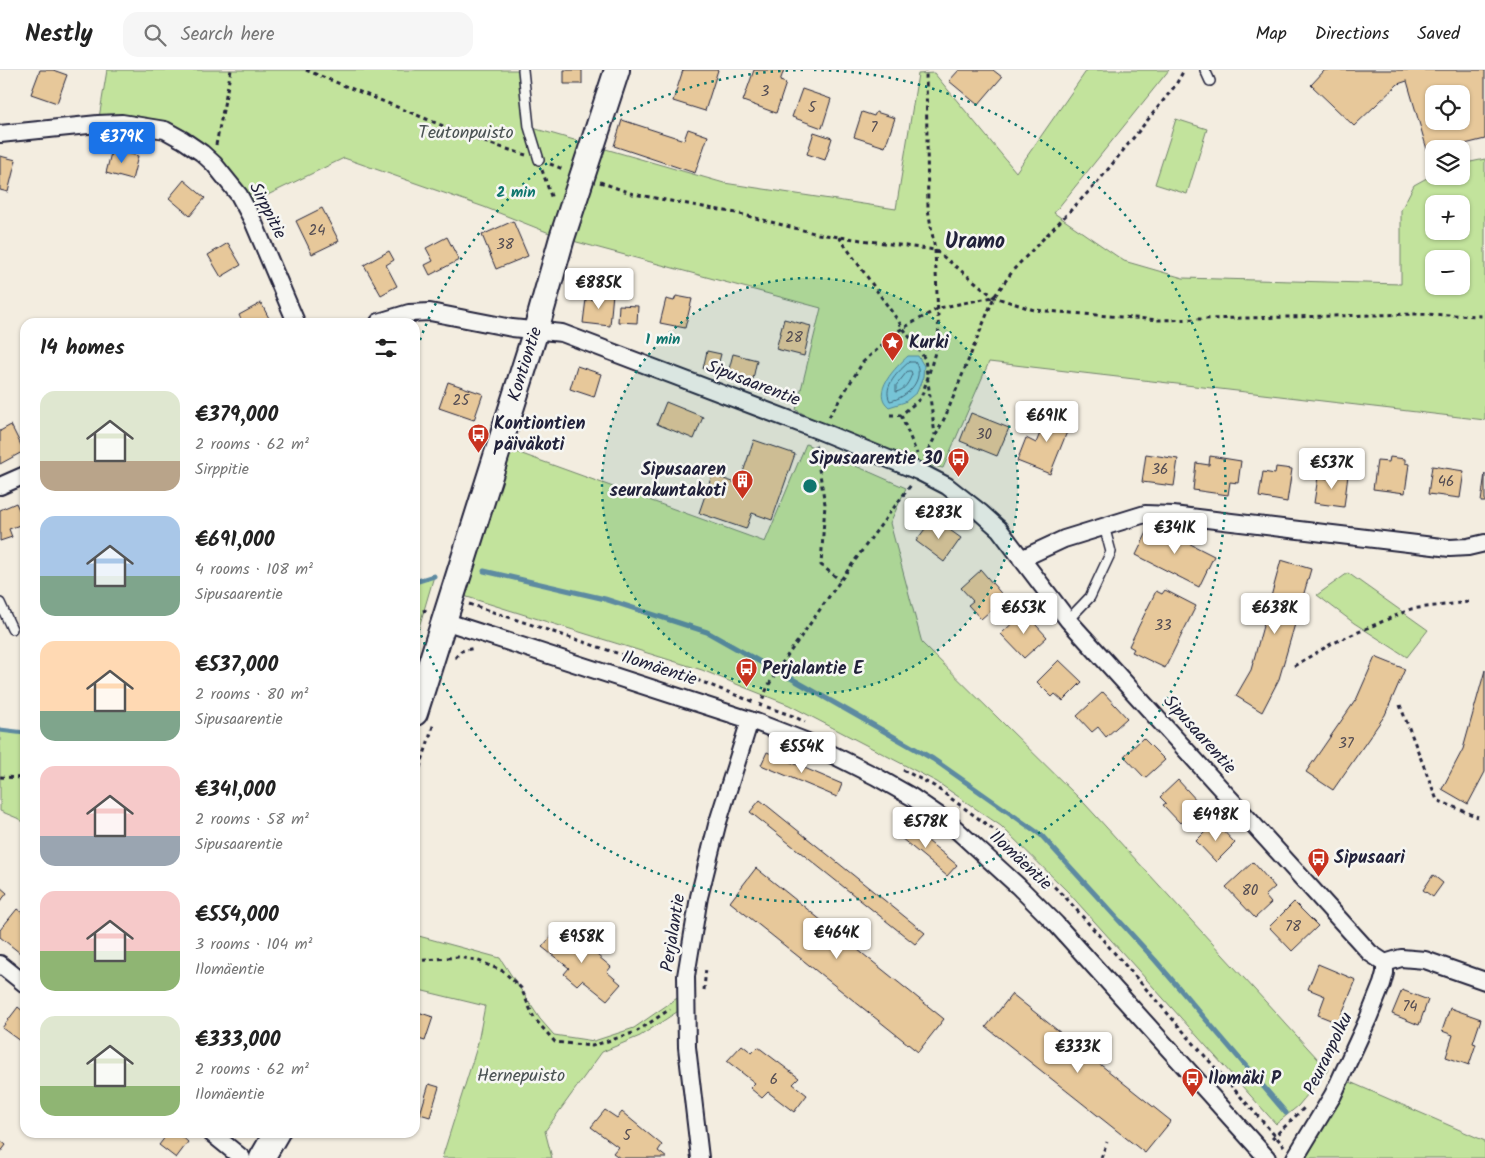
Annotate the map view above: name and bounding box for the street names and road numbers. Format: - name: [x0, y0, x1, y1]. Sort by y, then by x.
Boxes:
- street label: Sirppitie: [240, 177, 294, 245]
- street label: Kontiontie: [500, 323, 551, 405]
- street label: Sipusaarentie: [702, 353, 804, 415]
- street label: Ilomäentie: [617, 643, 701, 695]
- street label: Sipusaarentie: [1155, 689, 1243, 781]
- street label: Ilomäentie: [982, 824, 1058, 898]
- street label: Perjalantie: [654, 892, 694, 974]
- street label: Peuranpolku: [1297, 1007, 1362, 1100]

